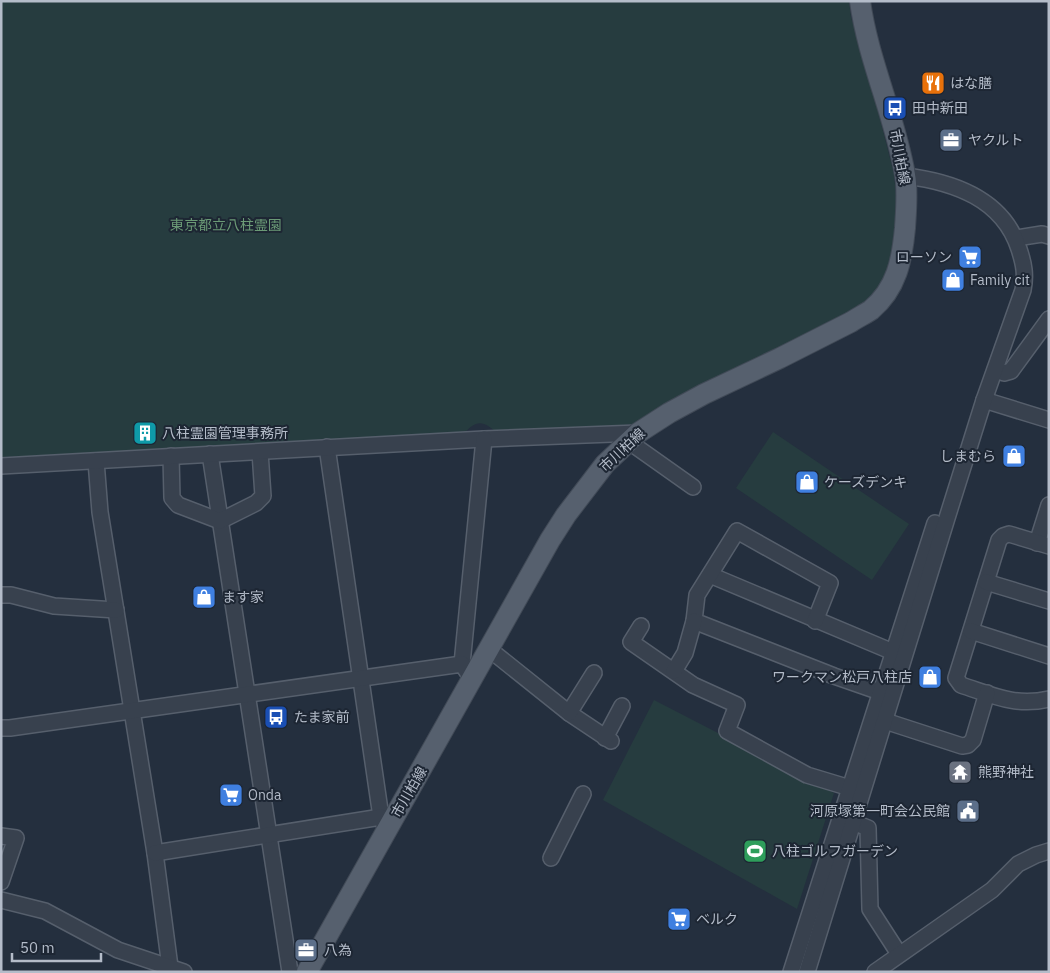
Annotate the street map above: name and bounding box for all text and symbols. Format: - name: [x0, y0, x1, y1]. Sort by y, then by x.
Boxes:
- restaurant icon: はな膳: [920, 70, 946, 96]
- place label: はな膳: [950, 74, 992, 92]
- bus stop icon: 田中新田: [882, 95, 908, 121]
- place label: 田中新田: [912, 99, 968, 117]
- office icon: ヤクルト: [938, 127, 964, 153]
- street label: 市川柏線: [886, 128, 914, 186]
- place label: ヤクルト: [968, 131, 1024, 149]
- park label: 東京都立八柱霊園: [170, 216, 282, 234]
- supermarket icon: ローソン: [957, 244, 983, 270]
- place label: ローソン: [896, 248, 952, 266]
- shop icon: Family cit: [940, 267, 966, 293]
- place label: Family cit: [970, 271, 1030, 289]
- building icon: 八柱霊園管理事務所: [132, 420, 158, 446]
- place label: 八柱霊園管理事務所: [162, 424, 288, 442]
- street label: 市川柏線: [595, 424, 649, 476]
- shop icon: しまむら: [1001, 443, 1027, 469]
- place label: しまむら: [940, 447, 996, 465]
- shop icon: ケーズデンキ: [794, 469, 820, 495]
- place label: ケーズデンキ: [824, 473, 907, 491]
- shop icon: ます家: [191, 584, 217, 610]
- place label: ます家: [222, 588, 264, 606]
- shop icon: ワークマン松戸八柱店: [917, 664, 943, 690]
- place label: ワークマン松戸八柱店: [772, 668, 912, 686]
- bus stop icon: たま家前: [263, 704, 289, 730]
- place label: たま家前: [294, 708, 350, 726]
- temple icon: 熊野神社: [947, 759, 973, 785]
- street label: 市川柏線: [387, 763, 431, 821]
- place label: 熊野神社: [978, 763, 1034, 781]
- supermarket icon: Onda: [218, 782, 244, 808]
- place label: Onda: [248, 786, 282, 804]
- public building icon: 河原塚第一町会公民館: [955, 798, 981, 824]
- place label: 河原塚第一町会公民館: [810, 802, 950, 820]
- sports icon: 八柱ゴルフガーデン: [742, 838, 768, 864]
- place label: 八柱ゴルフガーデン: [772, 842, 898, 860]
- supermarket icon: ベルク: [666, 906, 692, 932]
- place label: ベルク: [696, 910, 738, 928]
- scale bar: [12, 930, 101, 962]
- office icon: 八為: [293, 937, 319, 963]
- text: 50 m: [20, 938, 55, 957]
- place label: 八為: [324, 941, 352, 959]

